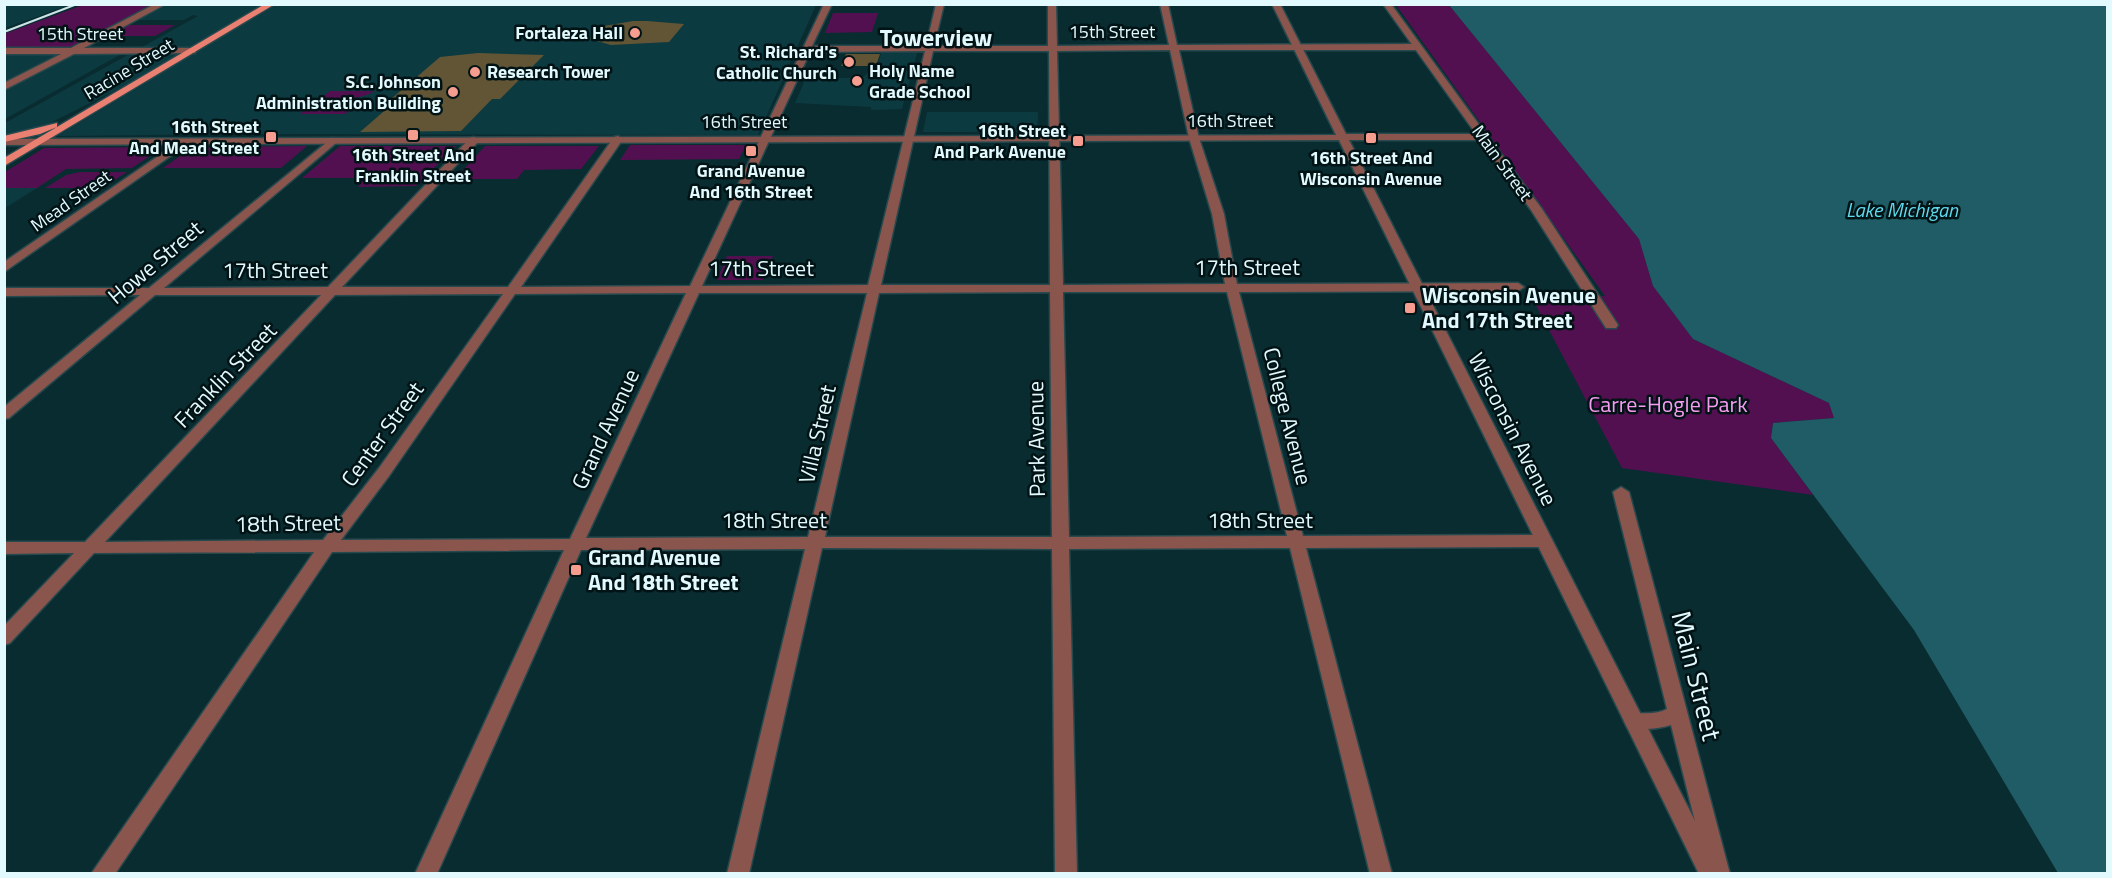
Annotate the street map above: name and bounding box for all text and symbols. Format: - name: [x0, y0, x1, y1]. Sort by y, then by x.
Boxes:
- street label: 15th Street: [1069, 18, 1156, 45]
- place label: Fortaleza Hall: [515, 19, 623, 46]
- district label: Towerview: [880, 19, 992, 55]
- street label: 15th Street: [37, 20, 124, 47]
- marker: Fortaleza Hall: [628, 26, 642, 40]
- street label: Racine Street: [78, 31, 180, 106]
- place label: St. Richard's Catholic Church: [716, 38, 837, 86]
- marker: St. Richard's Catholic Church: [842, 55, 856, 69]
- place label: Holy Name Grade School: [869, 57, 971, 105]
- place label: Research Tower: [487, 58, 611, 85]
- marker: Research Tower: [468, 65, 482, 79]
- place label: S.C. Johnson Administration Building: [256, 68, 441, 116]
- marker: Holy Name Grade School: [850, 74, 864, 88]
- marker: S.C. Johnson Administration Building: [446, 85, 460, 99]
- street label: 16th Street: [1187, 107, 1274, 134]
- street label: 16th Street: [701, 108, 788, 135]
- place label: 16th Street And Mead Street: [129, 113, 259, 161]
- place label: 16th Street And Park Avenue: [934, 117, 1066, 165]
- street label: Main Street: [1466, 119, 1540, 207]
- marker: 16th Street And Franklin Street: [406, 128, 420, 142]
- marker: 16th Street And Mead Street: [264, 130, 278, 144]
- marker: 16th Street And Wisconsin Avenue: [1364, 131, 1378, 145]
- marker: 16th Street And Park Avenue: [1071, 134, 1085, 148]
- place label: 16th Street And Franklin Street: [351, 141, 475, 189]
- marker: Grand Avenue And 16th Street: [744, 144, 758, 158]
- place label: 16th Street And Wisconsin Avenue: [1300, 144, 1442, 192]
- place label: Grand Avenue And 16th Street: [689, 157, 813, 205]
- street label: Mead Street: [25, 162, 117, 238]
- water label: Lake Michigan: [1846, 194, 1959, 225]
- street label: Howe Street: [100, 212, 210, 312]
- street label: 17th Street: [1194, 250, 1300, 284]
- street label: 17th Street: [708, 251, 814, 285]
- street label: 17th Street: [222, 253, 328, 287]
- place label: Wisconsin Avenue And 17th Street: [1422, 278, 1596, 337]
- marker: Wisconsin Avenue And 17th Street: [1403, 301, 1417, 315]
- street label: Franklin Street: [166, 314, 284, 435]
- street label: College Avenue: [1254, 344, 1322, 488]
- street label: Wisconsin Avenue: [1460, 346, 1566, 512]
- street label: Grand Avenue: [562, 363, 648, 495]
- street label: Center Street: [332, 374, 432, 494]
- street label: Villa Street: [789, 381, 845, 487]
- street label: Park Avenue: [1018, 381, 1054, 497]
- park label: Carre-Hogle Park: [1588, 387, 1748, 421]
- street label: 18th Street: [721, 503, 827, 537]
- street label: 18th Street: [1207, 503, 1313, 537]
- street label: 18th Street: [235, 505, 341, 541]
- place label: Grand Avenue And 18th Street: [588, 540, 738, 599]
- marker: Grand Avenue And 18th Street: [569, 563, 583, 577]
- street label: Main Street: [1662, 607, 1733, 745]

